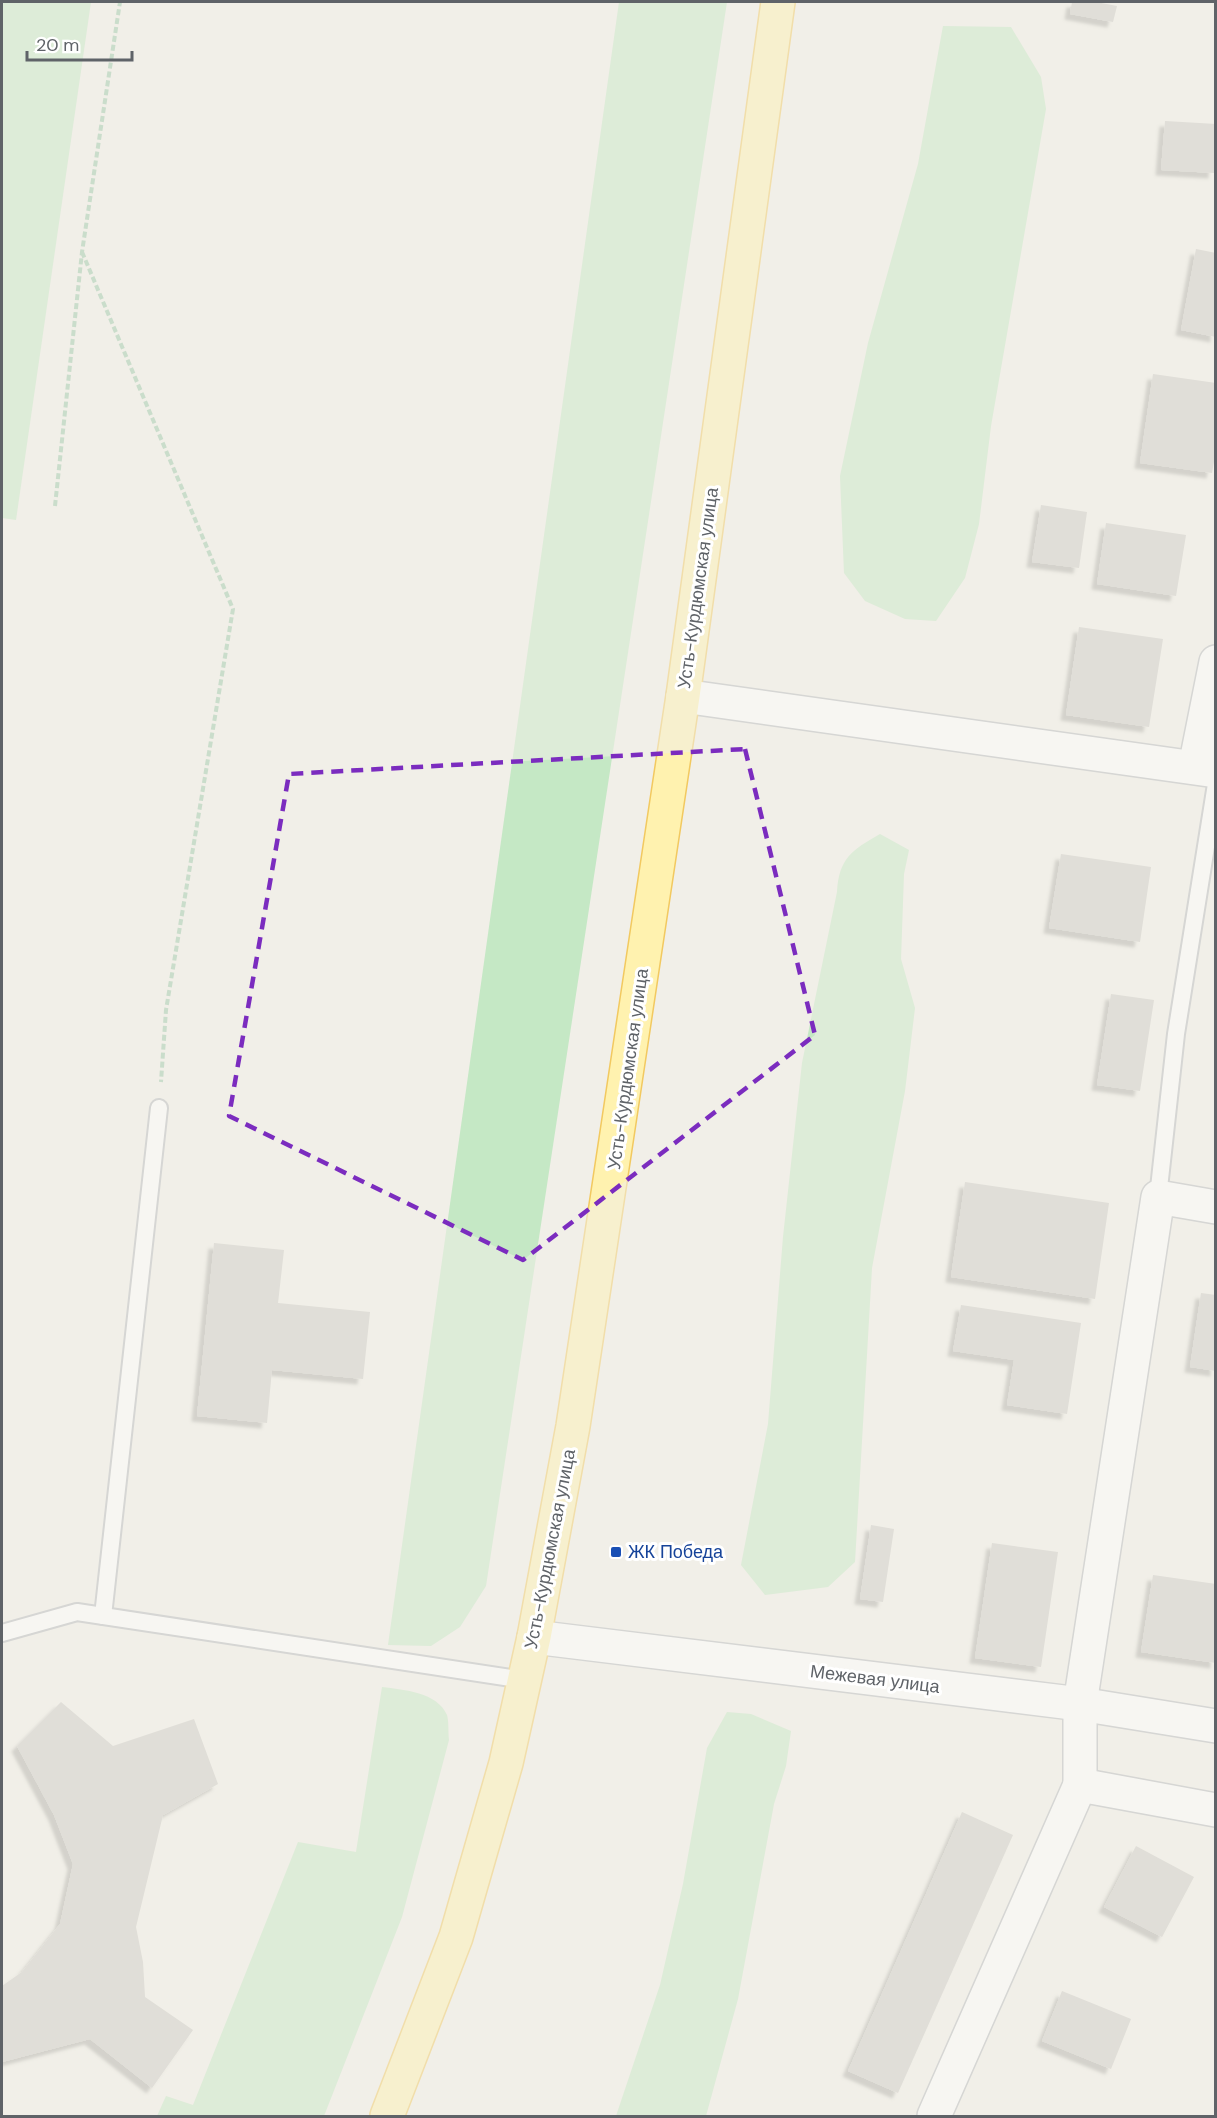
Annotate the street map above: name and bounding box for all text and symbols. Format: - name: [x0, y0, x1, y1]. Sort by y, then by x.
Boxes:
- scale bar: [27, 24, 132, 62]
- text: 20 m: [36, 33, 79, 57]
- street label: Усть-Курдюмская улица: [672, 485, 724, 690]
- street label: Усть-Курдюмская улица: [602, 966, 654, 1171]
- street label: Усть-Курдюмская улица: [519, 1446, 581, 1651]
- place label: ЖК Победа: [628, 1540, 724, 1564]
- marker: ЖК Победа: [609, 1545, 623, 1559]
- street label: Межевая улица: [809, 1659, 942, 1699]

